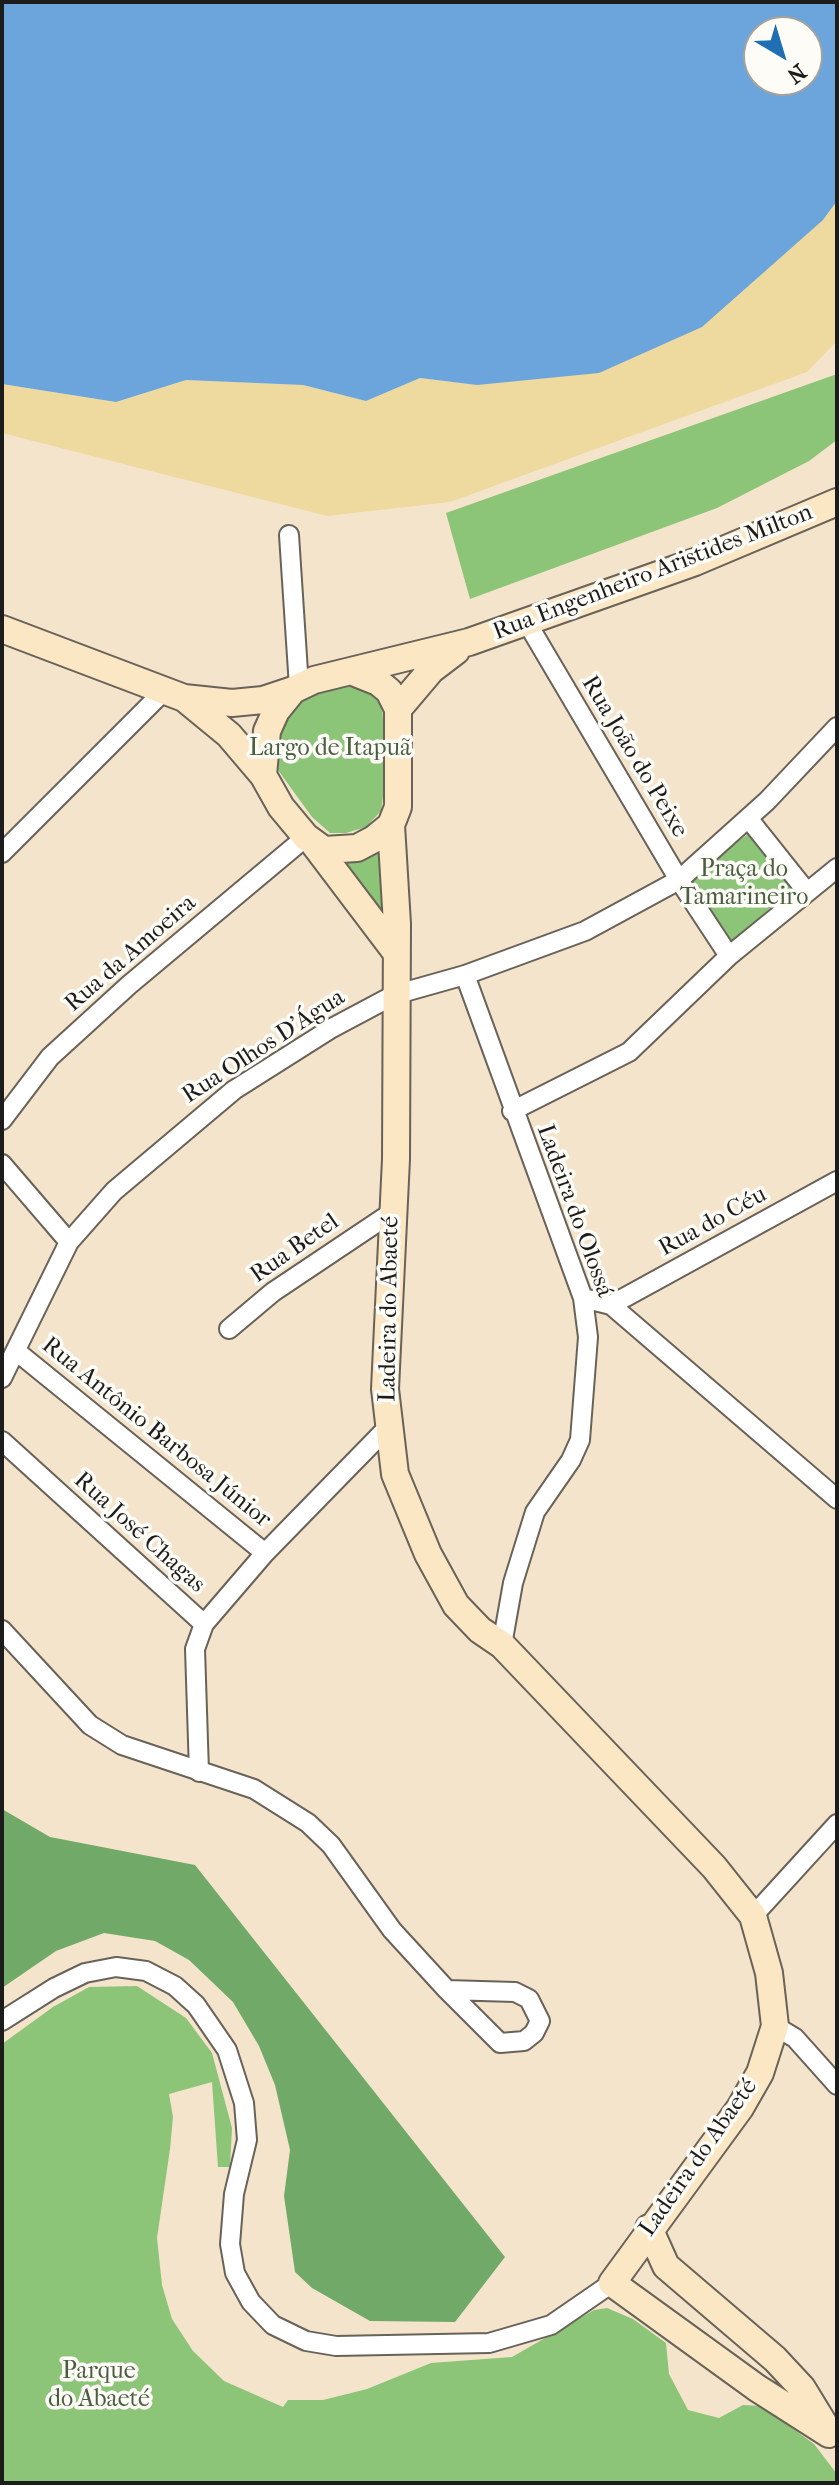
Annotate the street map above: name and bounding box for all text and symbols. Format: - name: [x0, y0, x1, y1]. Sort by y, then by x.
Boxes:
- north arrow: [743, 16, 823, 96]
- text: N: [782, 58, 811, 89]
- street label: Rua Engenheiro Aristides Milton: [489, 499, 817, 647]
- street label: Rua João do Peixe: [574, 671, 694, 843]
- park label: Largo de Itapuã: [249, 735, 411, 763]
- park label: Praça do Tamarineiro: [680, 856, 808, 912]
- street label: Rua da Amoeira: [60, 889, 202, 1019]
- street label: Rua Olhos D'Água: [177, 984, 351, 1110]
- street label: Ladeira do Olossá: [530, 1121, 618, 1301]
- street label: Rua do Céu: [654, 1181, 772, 1263]
- street label: Rua Betel: [245, 1208, 345, 1290]
- street label: Ladeira do Abaeté: [374, 1216, 406, 1402]
- street label: Rua Antônio Barbosa Júnior: [35, 1332, 277, 1534]
- street label: Rua José Chagas: [67, 1466, 211, 1600]
- street label: Ladeira do Abaeté: [634, 2074, 764, 2242]
- park label: Parque do Abaeté: [48, 2358, 150, 2414]

